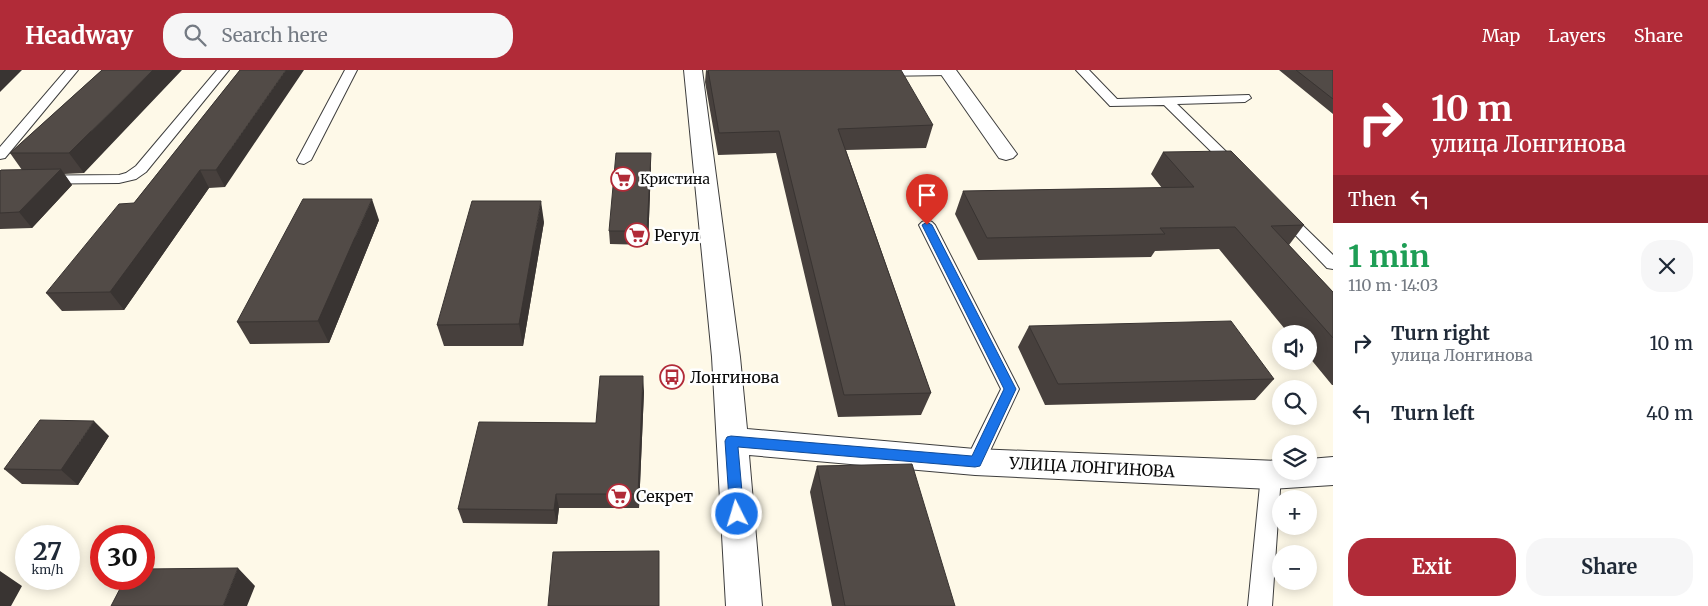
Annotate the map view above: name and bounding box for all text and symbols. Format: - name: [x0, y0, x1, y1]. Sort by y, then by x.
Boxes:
- search box: [163, 13, 513, 58]
- text: Headway: [25, 20, 133, 51]
- icon: search: [181, 21, 209, 49]
- text: Search here: [221, 23, 328, 47]
- text: Map: [1482, 24, 1520, 47]
- text: Layers: [1548, 24, 1606, 47]
- text: Share: [1634, 24, 1683, 47]
- text: 10 m: [1431, 87, 1512, 131]
- icon: right: [1348, 90, 1413, 155]
- text: улица Лонгинова: [1431, 130, 1626, 158]
- supermarket icon: Кристина: [610, 166, 636, 192]
- place label: Кристина: [640, 170, 710, 188]
- pin: [906, 174, 948, 225]
- icon: arrive: [913, 181, 941, 209]
- icon: left: [1406, 185, 1434, 213]
- text: Then: [1348, 187, 1396, 211]
- supermarket icon: Регул: [624, 222, 650, 248]
- place label: Регул: [654, 225, 700, 245]
- text: 1 min: [1348, 237, 1430, 275]
- button: close: [1641, 240, 1693, 292]
- text: 110 m · 14:03: [1348, 275, 1439, 295]
- text: Turn right: [1391, 321, 1490, 345]
- map controls: [1272, 325, 1317, 590]
- button: sound: [1272, 325, 1317, 370]
- icon: right: [1348, 329, 1376, 357]
- text: 10 m: [1650, 331, 1693, 355]
- text: улица Лонгинова: [1391, 345, 1533, 365]
- bus stop icon: Лонгинова: [659, 364, 685, 390]
- place label: Лонгинова: [690, 367, 779, 387]
- button: search: [1272, 380, 1317, 425]
- icon: left: [1348, 399, 1376, 427]
- text: Turn left: [1391, 401, 1475, 425]
- text: 40 m: [1646, 401, 1693, 425]
- button: layers: [1272, 435, 1317, 480]
- street label: УЛИЦА ЛОНГИНОВА: [1008, 453, 1176, 481]
- supermarket icon: Секрет: [606, 483, 632, 509]
- place label: Секрет: [636, 486, 694, 506]
- position arrow: [710, 487, 762, 539]
- button: +: [1272, 490, 1317, 535]
- speed limit sign: 30: [90, 525, 155, 590]
- text: 27: [33, 535, 62, 567]
- button: Exit: [1348, 538, 1516, 596]
- button: Share: [1526, 538, 1693, 596]
- button: −: [1272, 545, 1317, 590]
- text: km/h: [32, 562, 63, 577]

